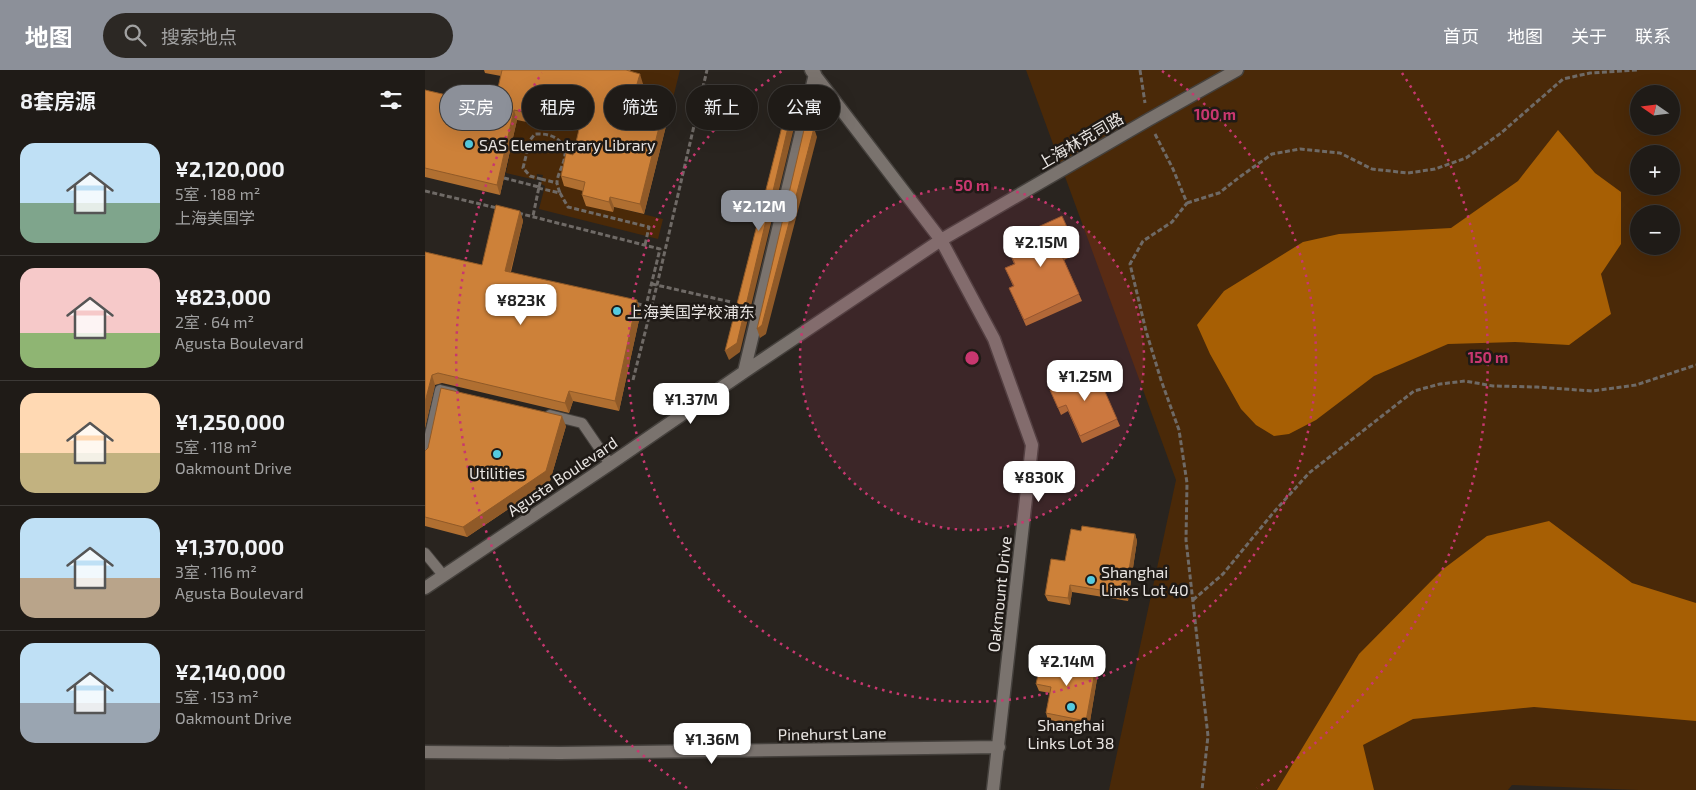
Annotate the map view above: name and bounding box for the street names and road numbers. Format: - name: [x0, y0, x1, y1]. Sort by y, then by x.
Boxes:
- street label: 上海林克司路: [1034, 108, 1126, 172]
- street label: Agusta Boulevard: [503, 432, 621, 520]
- street label: Oakmount Drive: [983, 535, 1015, 653]
- street label: Pinehurst Lane: [777, 723, 887, 743]

